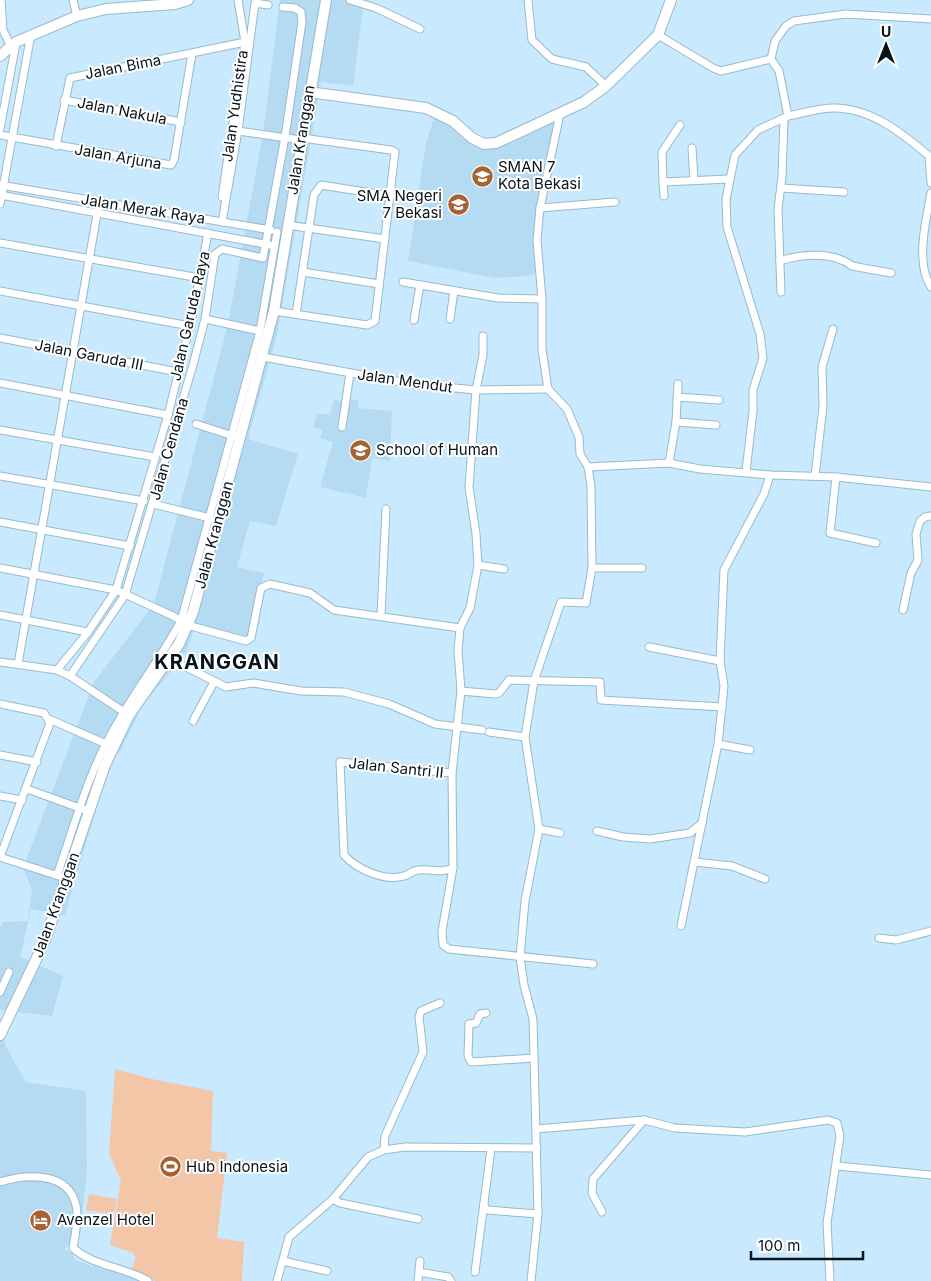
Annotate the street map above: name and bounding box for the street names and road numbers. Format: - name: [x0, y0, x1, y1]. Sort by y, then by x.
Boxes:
- street label: Jalan Yudhistira: [217, 49, 252, 163]
- street label: Jalan Bima: [83, 50, 163, 83]
- street label: Jalan Kranggan: [282, 84, 319, 196]
- street label: Jalan Nakula: [76, 93, 169, 129]
- street label: Jalan Arjuna: [73, 139, 163, 174]
- street label: Jalan Merak Raya: [80, 189, 207, 228]
- street label: Jalan Garuda Raya: [165, 249, 214, 383]
- street label: Jalan Garuda III: [33, 335, 145, 374]
- street label: Jalan Mendut: [356, 364, 454, 397]
- street label: Jalan Cendana: [145, 395, 192, 502]
- street label: Jalan Kranggan: [190, 479, 237, 591]
- street label: Jalan Santri II: [347, 753, 445, 782]
- street label: Jalan Kranggan: [28, 850, 83, 960]

